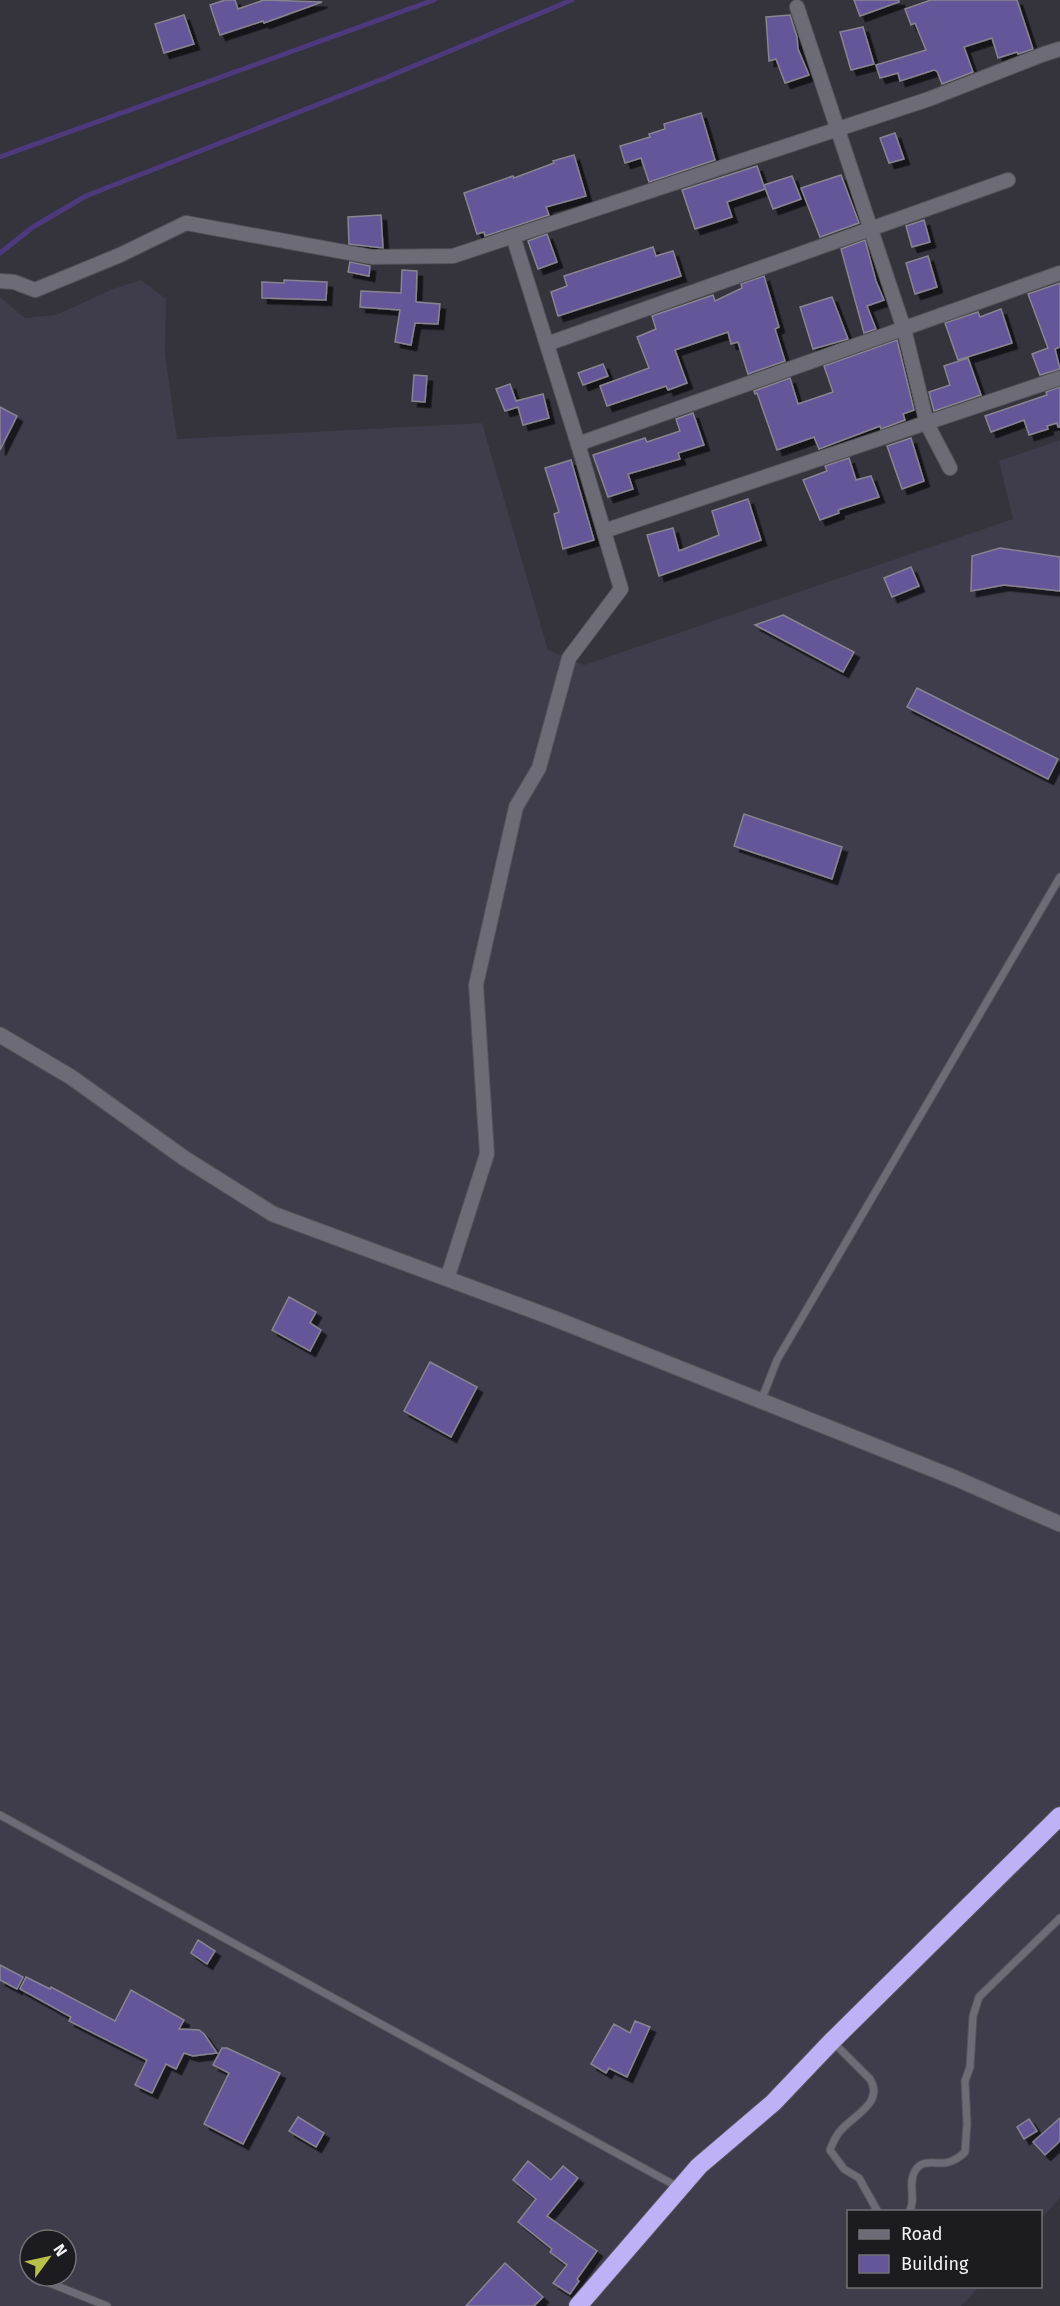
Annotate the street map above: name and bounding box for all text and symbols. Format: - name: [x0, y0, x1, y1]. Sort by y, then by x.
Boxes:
- legend: [847, 2210, 1042, 2288]
- text: Road: [901, 2223, 943, 2245]
- north arrow: [18, 2228, 78, 2288]
- text: N: [49, 2240, 71, 2260]
- text: Building: [901, 2253, 969, 2275]

